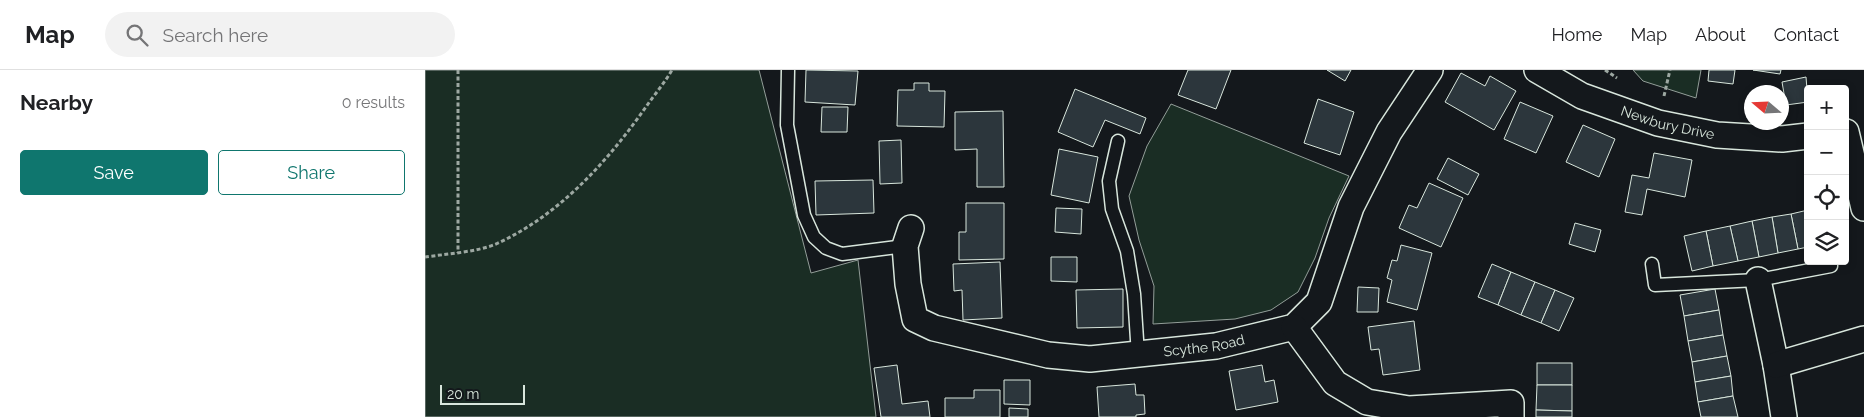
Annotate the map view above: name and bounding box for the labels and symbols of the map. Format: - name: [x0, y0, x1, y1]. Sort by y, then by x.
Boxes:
- north arrow: [1744, 85, 1789, 130]
- street label: Newbury Drive: [1619, 102, 1716, 142]
- street label: Scythe Road: [1163, 331, 1246, 359]
- scale bar: [440, 382, 525, 405]

